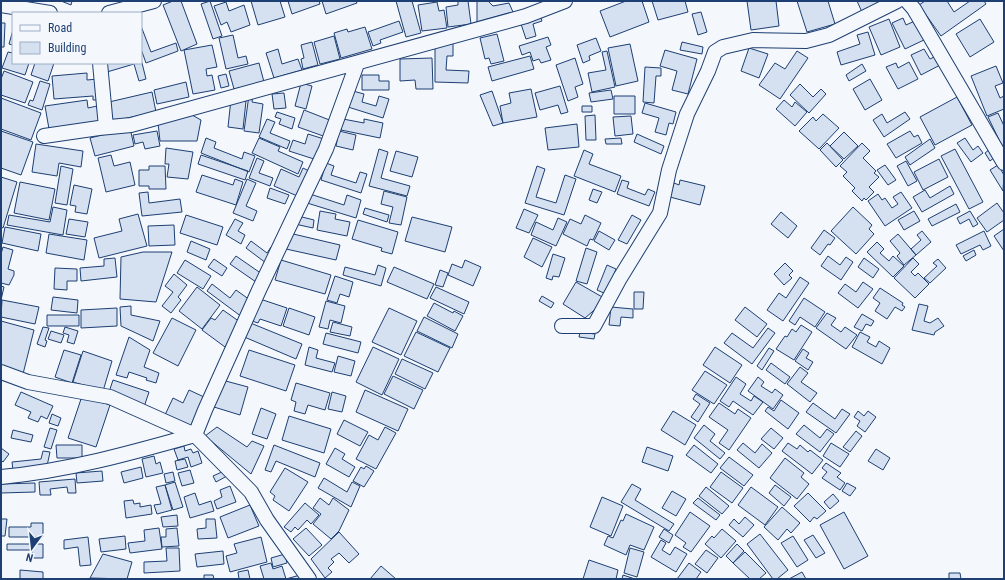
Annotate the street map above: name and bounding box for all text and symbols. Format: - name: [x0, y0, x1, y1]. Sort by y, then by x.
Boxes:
- legend: [12, 12, 142, 64]
- text: Road: [48, 21, 72, 35]
- text: Building: [48, 41, 86, 55]
- north arrow: [12, 528, 52, 568]
- text: N: [24, 550, 34, 564]

